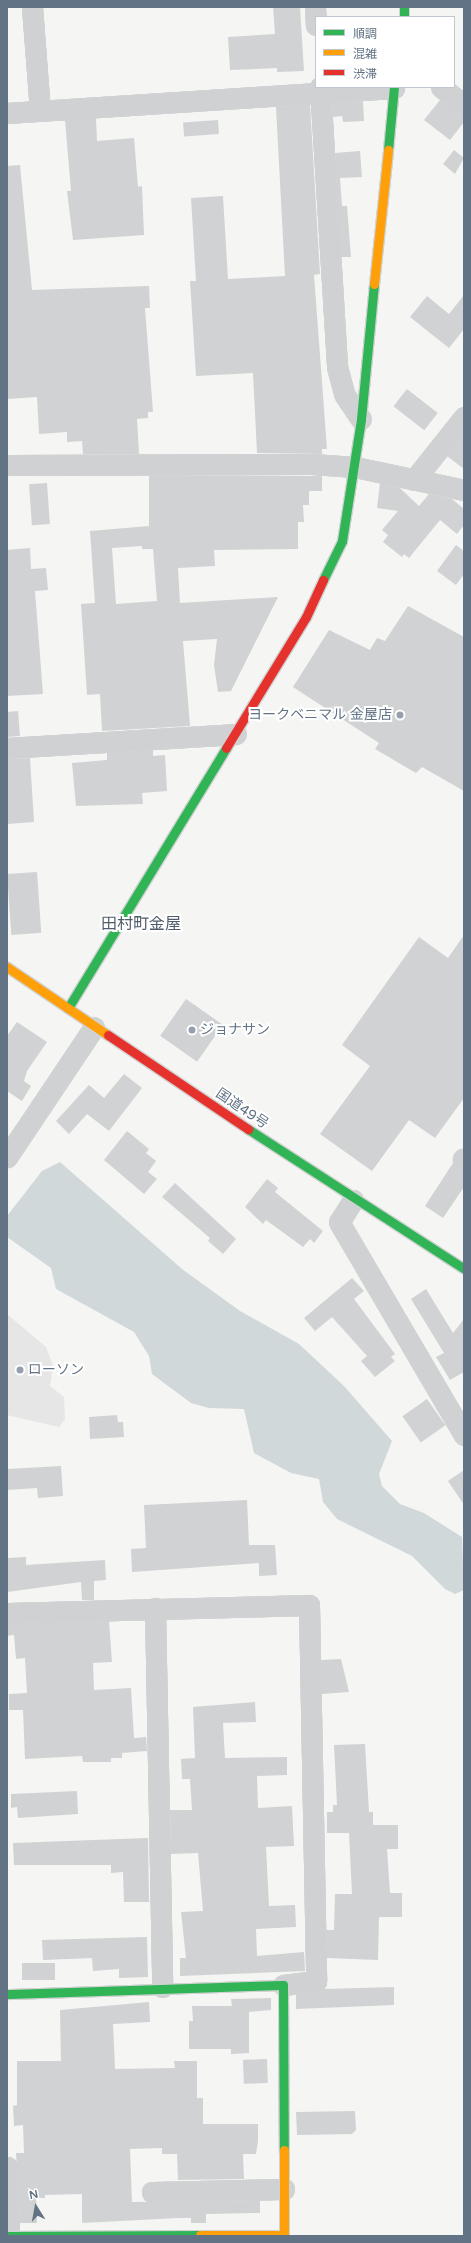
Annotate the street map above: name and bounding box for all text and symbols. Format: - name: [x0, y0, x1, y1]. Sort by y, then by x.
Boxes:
- legend: [315, 16, 455, 88]
- text: 順調: [353, 27, 377, 41]
- text: 混雑: [353, 47, 377, 61]
- text: 渋滞: [353, 67, 377, 81]
- place label: ヨークベニマル 金屋店: [248, 707, 392, 723]
- marker: ヨークベニマル 金屋店: [395, 710, 405, 720]
- district label: 田村町金屋: [101, 914, 181, 934]
- place label: ジョナサン: [200, 1022, 270, 1038]
- marker: ジョナサン: [187, 1025, 197, 1035]
- street label: 国道49号: [213, 1085, 271, 1133]
- place label: ローソン: [28, 1362, 84, 1378]
- marker: ローソン: [15, 1365, 25, 1375]
- north arrow: [16, 2187, 56, 2227]
- text: N: [28, 2188, 39, 2202]

